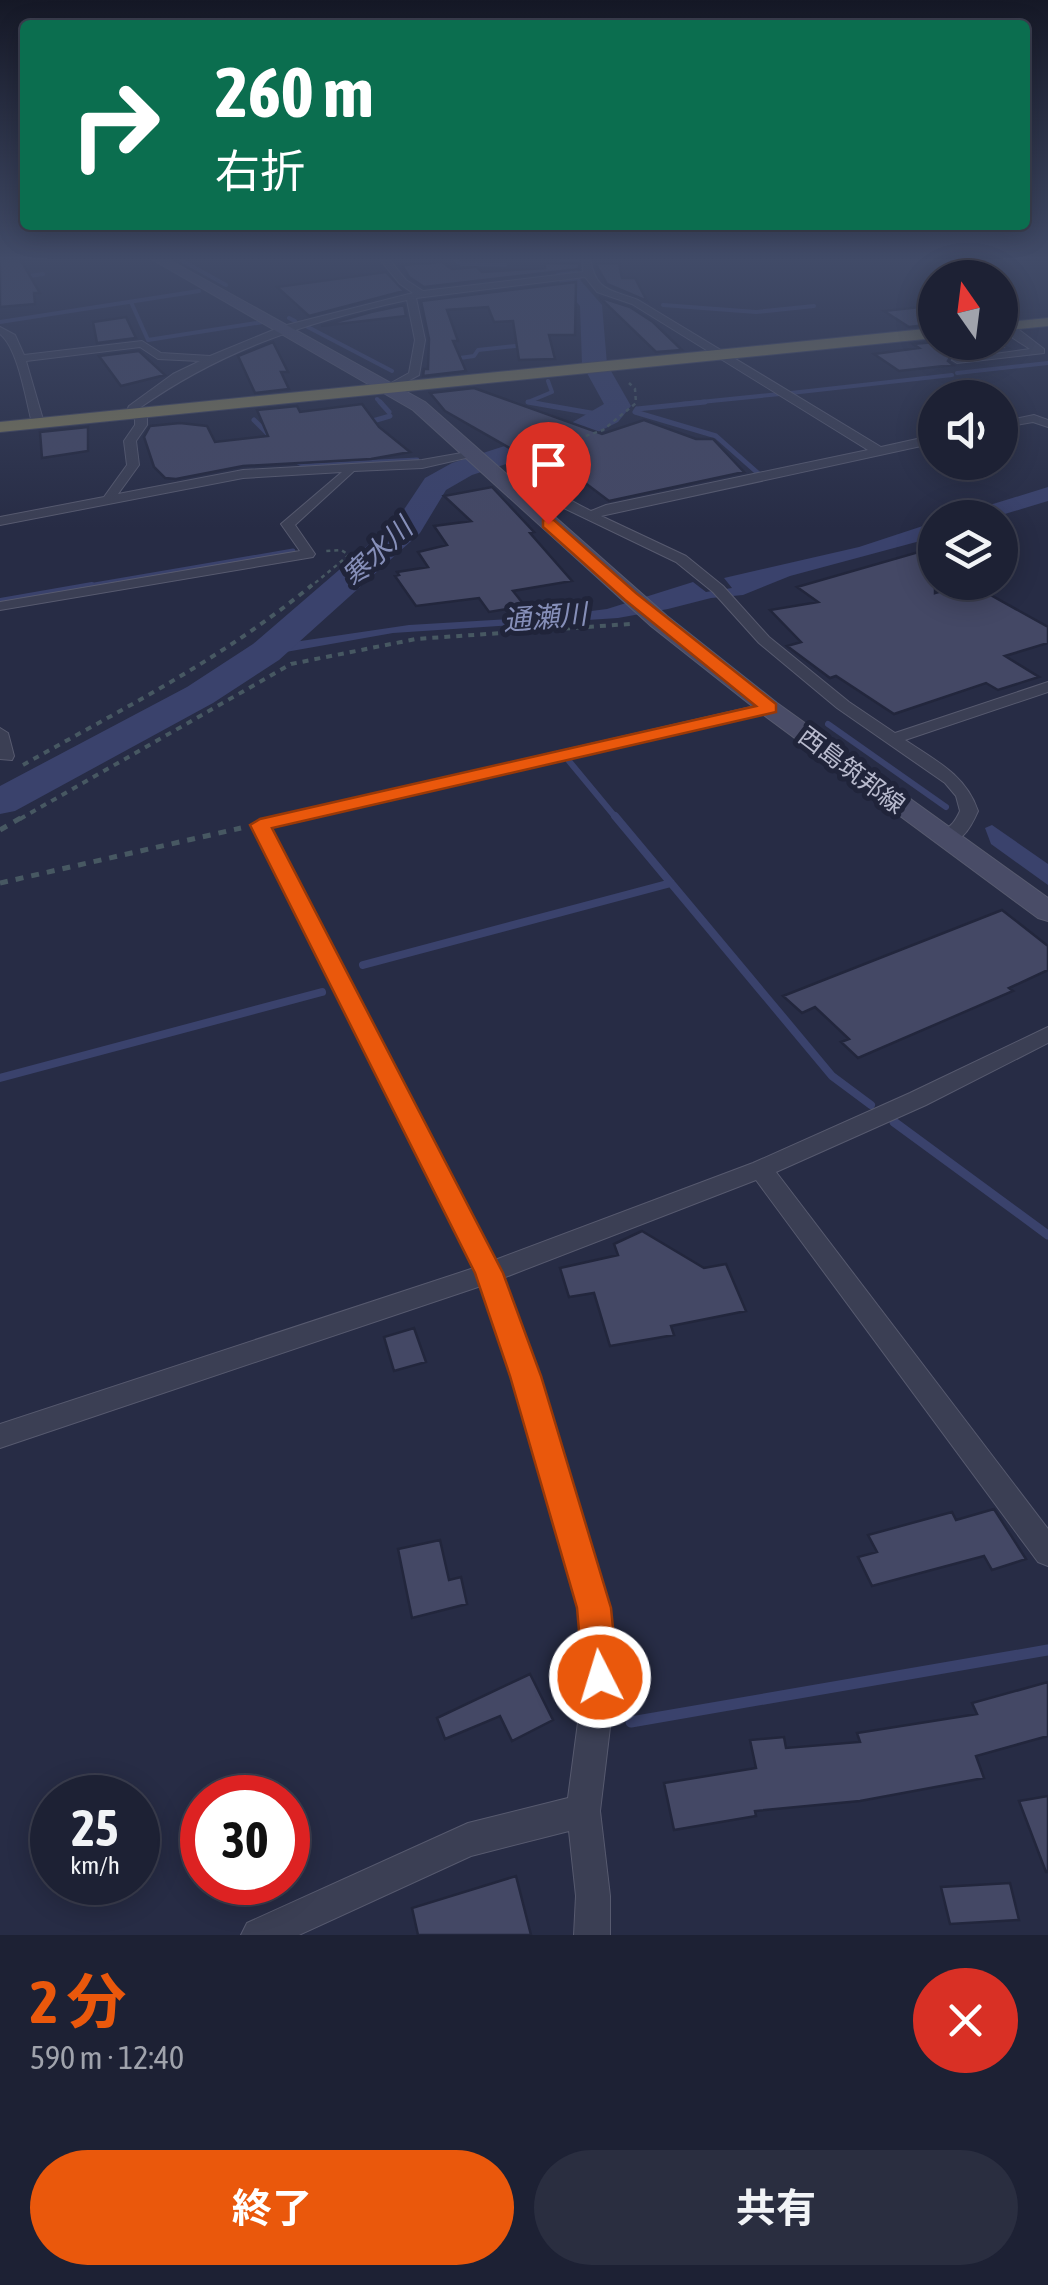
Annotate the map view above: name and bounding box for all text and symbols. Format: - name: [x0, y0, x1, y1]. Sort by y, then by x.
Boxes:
- text: 260 m: [215, 52, 374, 132]
- icon: right: [50, 60, 180, 190]
- text: 右折: [215, 145, 305, 197]
- north arrow: [918, 260, 1018, 360]
- map controls: [918, 260, 1018, 600]
- button: sound: [918, 380, 1018, 480]
- pin: [506, 422, 591, 525]
- icon: arrive: [521, 437, 576, 492]
- button: layers: [918, 500, 1018, 600]
- water label: 寒水川: [336, 509, 420, 593]
- water label: 通瀬川: [502, 597, 591, 637]
- street label: 西島筑邦線: [794, 721, 910, 819]
- position arrow: [548, 1625, 652, 1729]
- speed limit sign: 30: [180, 1775, 310, 1905]
- text: 25: [71, 1799, 118, 1857]
- text: km/h: [70, 1851, 120, 1879]
- text: 2 分: [30, 1967, 126, 2036]
- button: close: [913, 1968, 1018, 2073]
- text: 590 m · 12:40: [30, 2039, 184, 2076]
- button: 終了: [30, 2150, 514, 2265]
- button: 共有: [534, 2150, 1018, 2265]

